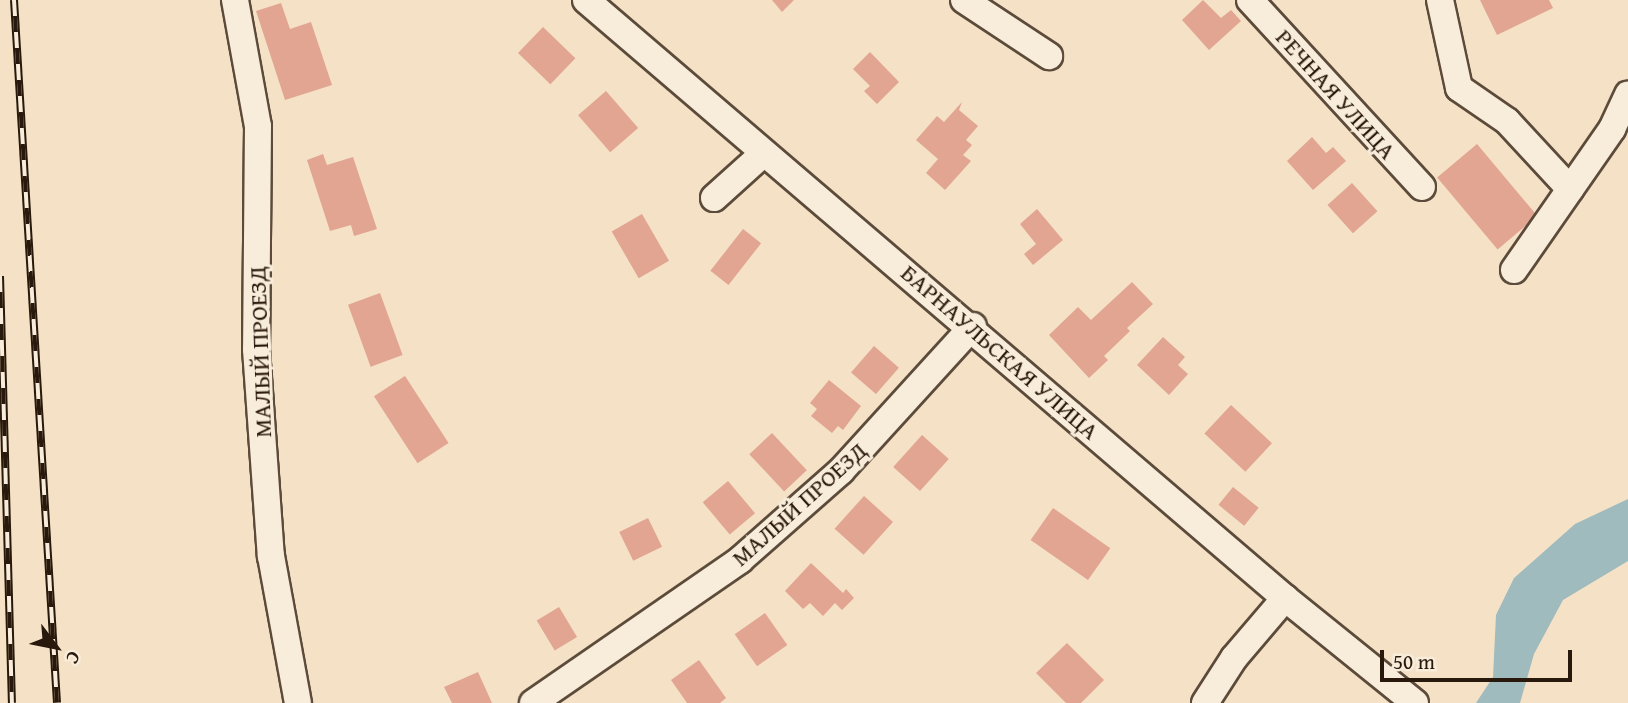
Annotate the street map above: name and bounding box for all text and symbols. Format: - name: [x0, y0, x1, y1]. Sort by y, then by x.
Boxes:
- street label: РЕЧНАЯ УЛИЦА: [1270, 23, 1402, 165]
- street label: БАРНАУЛЬСКАЯ УЛИЦА: [895, 258, 1105, 446]
- street label: МАЛЫЙ ПРОЕЗД: [243, 266, 277, 438]
- street label: МАЛЫЙ ПРОЕЗД: [726, 436, 872, 572]
- north arrow: [21, 612, 91, 682]
- scale bar: [1383, 636, 1576, 680]
- text: С: [59, 646, 89, 670]
- text: 50 m: [1393, 646, 1435, 677]

